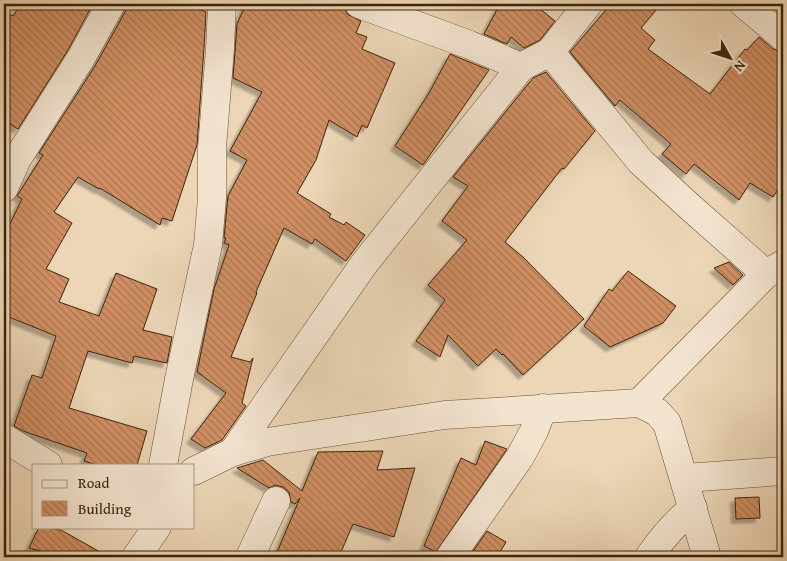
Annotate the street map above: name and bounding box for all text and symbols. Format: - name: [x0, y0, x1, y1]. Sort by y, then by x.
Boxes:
- north arrow: [704, 32, 754, 82]
- text: N: [729, 56, 751, 77]
- legend: [32, 464, 195, 528]
- text: Road: [78, 472, 109, 493]
- text: Building: [78, 498, 132, 519]

